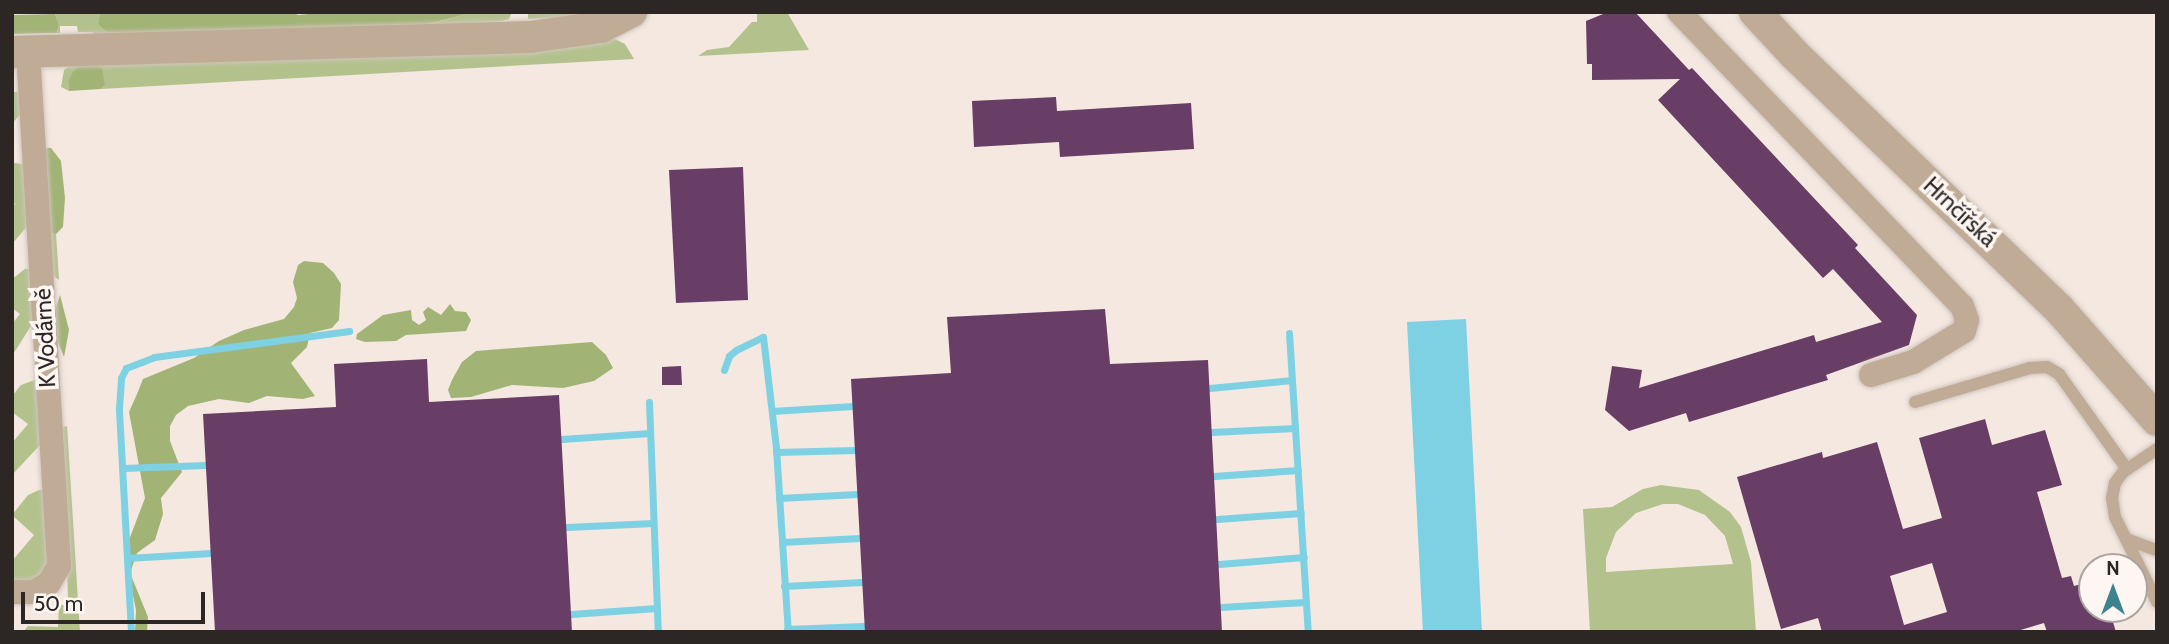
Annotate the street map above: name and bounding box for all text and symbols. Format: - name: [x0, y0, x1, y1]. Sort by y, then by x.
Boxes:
- street label: Hrnčířská: [1918, 171, 2002, 253]
- street label: K Vodárně: [29, 288, 61, 388]
- north arrow: [2078, 553, 2148, 623]
- text: N: [2106, 557, 2120, 580]
- scale bar: [24, 578, 208, 622]
- text: 50 m: [34, 591, 83, 616]

